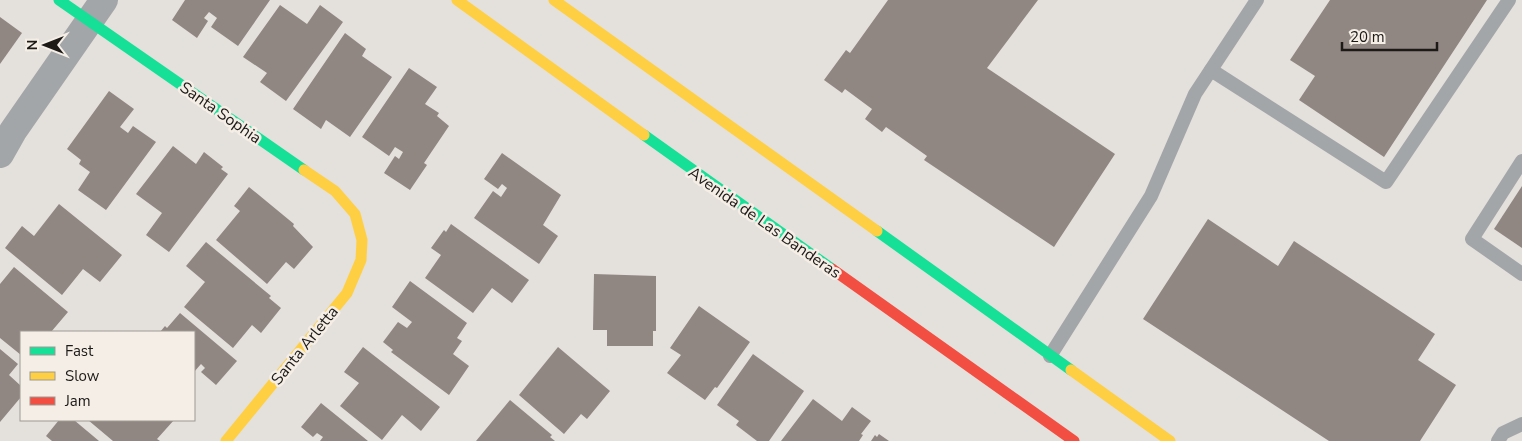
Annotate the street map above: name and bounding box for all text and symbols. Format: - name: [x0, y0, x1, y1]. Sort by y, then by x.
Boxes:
- north arrow: [20, 20, 70, 70]
- scale bar: [1342, 20, 1437, 52]
- text: 20 m: [1350, 27, 1385, 47]
- text: N: [23, 40, 42, 50]
- street label: Santa Sophia: [175, 77, 266, 149]
- street label: Avenida de Las Banderas: [684, 162, 845, 284]
- street label: Santa Arletta: [266, 302, 343, 390]
- legend: [20, 331, 195, 421]
- text: Fast: [65, 341, 94, 361]
- text: Slow: [65, 366, 100, 386]
- text: Jam: [64, 391, 91, 411]

